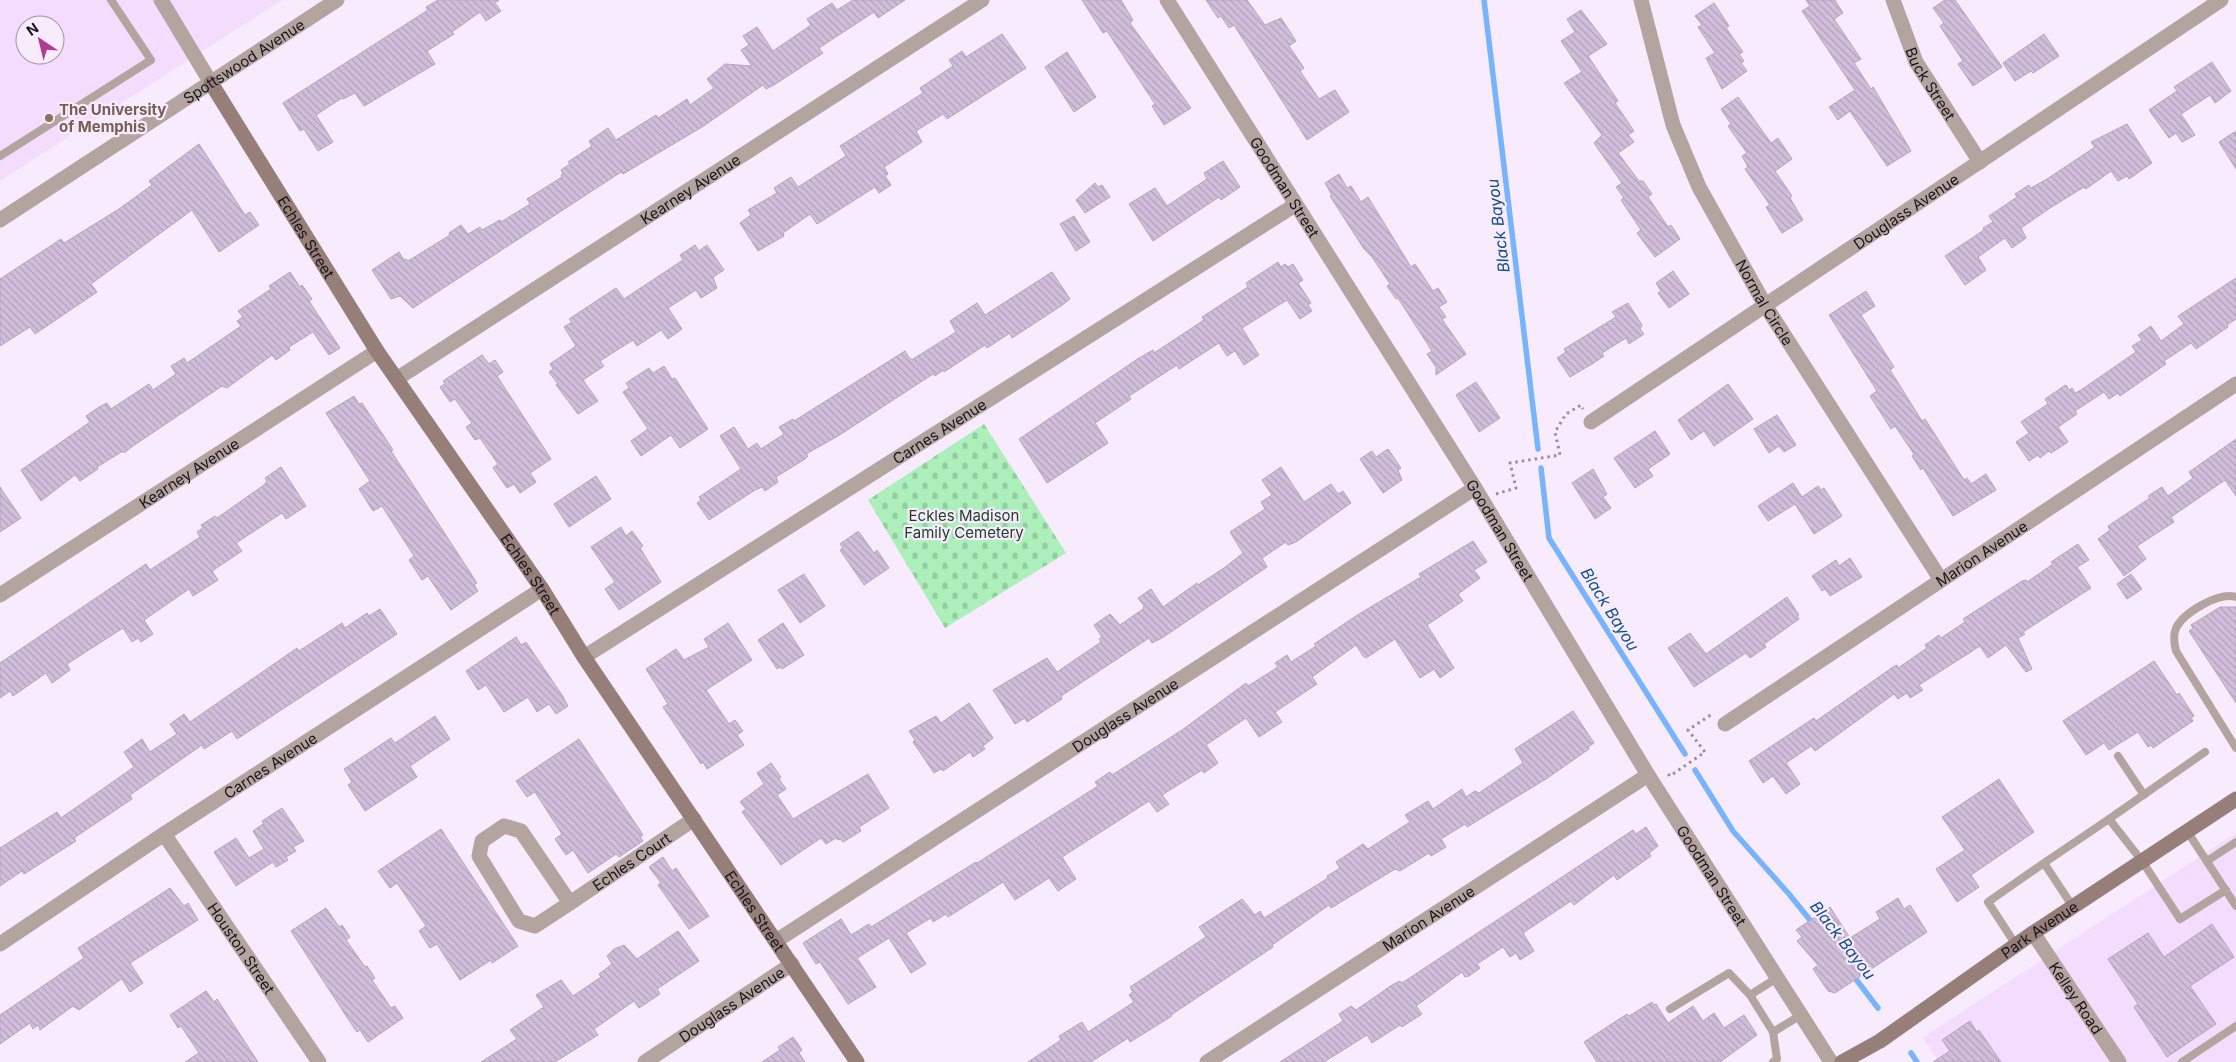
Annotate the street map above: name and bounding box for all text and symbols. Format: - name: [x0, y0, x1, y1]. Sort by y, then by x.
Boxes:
- street label: Spottswood Avenue: [179, 14, 308, 107]
- north arrow: [15, 15, 65, 65]
- text: N: [23, 19, 42, 39]
- street label: Buck Street: [1902, 44, 1960, 124]
- place label: The University of Memphis: [59, 100, 166, 136]
- marker: The University of Memphis: [43, 112, 55, 124]
- street label: Goodman Street: [1246, 133, 1324, 241]
- street label: Kearney Avenue: [637, 150, 744, 228]
- street label: Douglass Avenue: [1850, 169, 1962, 253]
- water label: Black Bayou: [1482, 178, 1514, 274]
- street label: Echles Street: [274, 192, 339, 282]
- street label: Normal Circle: [1732, 256, 1798, 349]
- street label: Carnes Avenue: [889, 394, 990, 468]
- street label: Kearney Avenue: [135, 433, 243, 512]
- street label: Goodman Street: [1462, 475, 1538, 584]
- park label: Eckles Madison Family Cemetery: [904, 506, 1024, 542]
- street label: Marion Avenue: [1932, 516, 2031, 591]
- street label: Echles Street: [497, 530, 565, 618]
- water label: Black Bayou: [1577, 564, 1643, 654]
- street label: Douglass Avenue: [1068, 673, 1182, 756]
- street label: Carnes Avenue: [220, 728, 321, 802]
- street label: Goodman Street: [1673, 821, 1751, 929]
- street label: Echles Court: [589, 828, 674, 895]
- street label: Echles Street: [721, 867, 789, 955]
- street label: Marion Avenue: [1379, 881, 1478, 955]
- water label: Black Bayou: [1806, 897, 1880, 983]
- street label: Park Avenue: [1997, 897, 2082, 962]
- street label: Houston Street: [204, 899, 279, 997]
- street label: Kelley Road: [2045, 958, 2107, 1038]
- street label: Douglass Avenue: [675, 962, 788, 1046]

